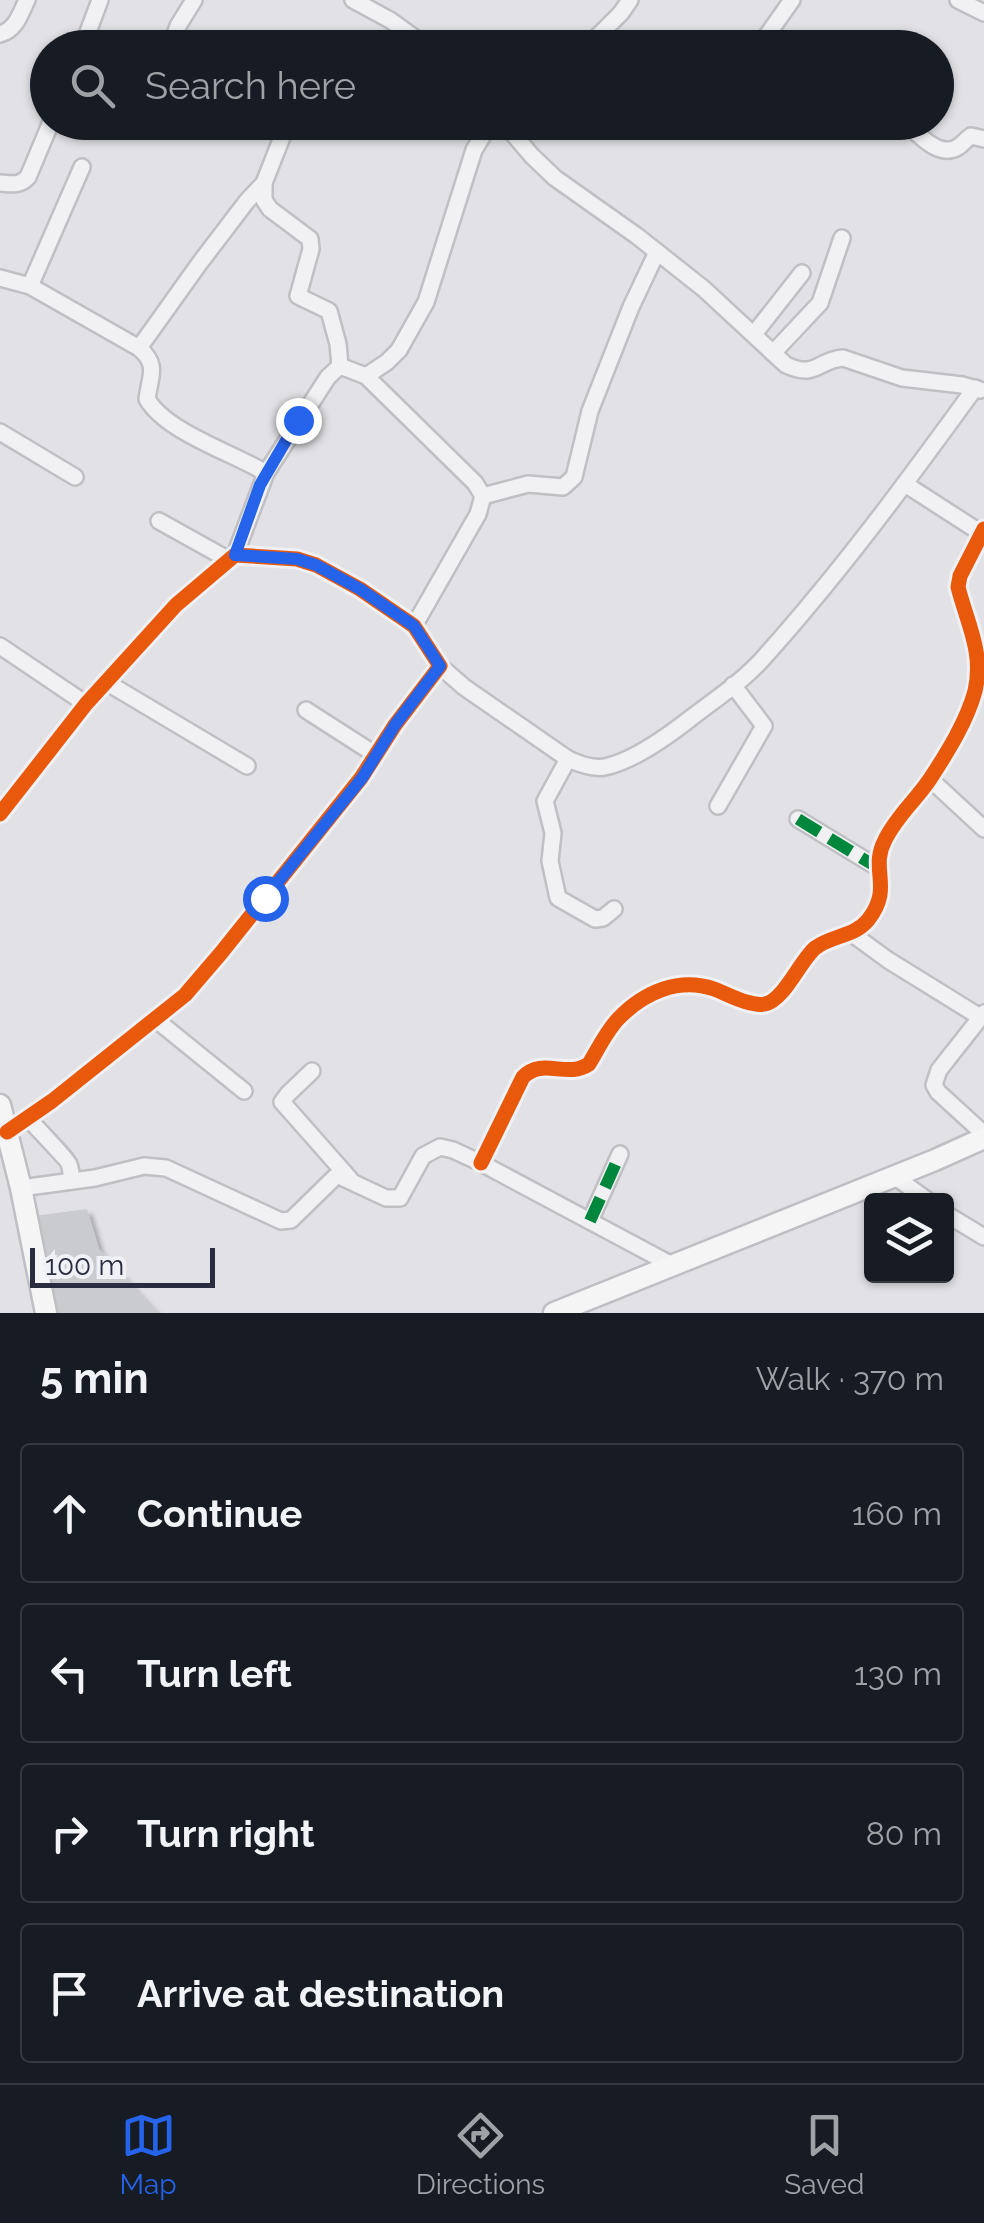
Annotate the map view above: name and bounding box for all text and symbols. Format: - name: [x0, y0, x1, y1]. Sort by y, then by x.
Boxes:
- search box: [30, 30, 954, 140]
- icon: search: [65, 58, 120, 113]
- text: Search here: [145, 63, 356, 108]
- route end: [276, 398, 322, 444]
- route start: [243, 876, 289, 922]
- map controls: [864, 1193, 954, 1283]
- button: layers: [864, 1193, 954, 1283]
- scale bar: [30, 1243, 215, 1288]
- text: 100 m: [45, 1249, 124, 1282]
- text: 5 min: [40, 1354, 149, 1403]
- text: Walk · 370 m: [756, 1360, 944, 1397]
- icon: ahead: [42, 1486, 97, 1541]
- text: Continue: [137, 1491, 302, 1536]
- text: 160 m: [852, 1495, 942, 1532]
- icon: left: [42, 1646, 97, 1701]
- text: Turn left: [137, 1651, 292, 1696]
- text: 130 m: [854, 1655, 942, 1692]
- icon: right: [42, 1806, 97, 1861]
- text: Turn right: [137, 1811, 314, 1856]
- text: 80 m: [866, 1815, 942, 1852]
- icon: arrive: [42, 1966, 97, 2021]
- text: Arrive at destination: [137, 1971, 504, 2016]
- tab: Map: [120, 2108, 177, 2201]
- tab: Directions: [416, 2108, 545, 2201]
- tab: Saved: [784, 2108, 864, 2201]

